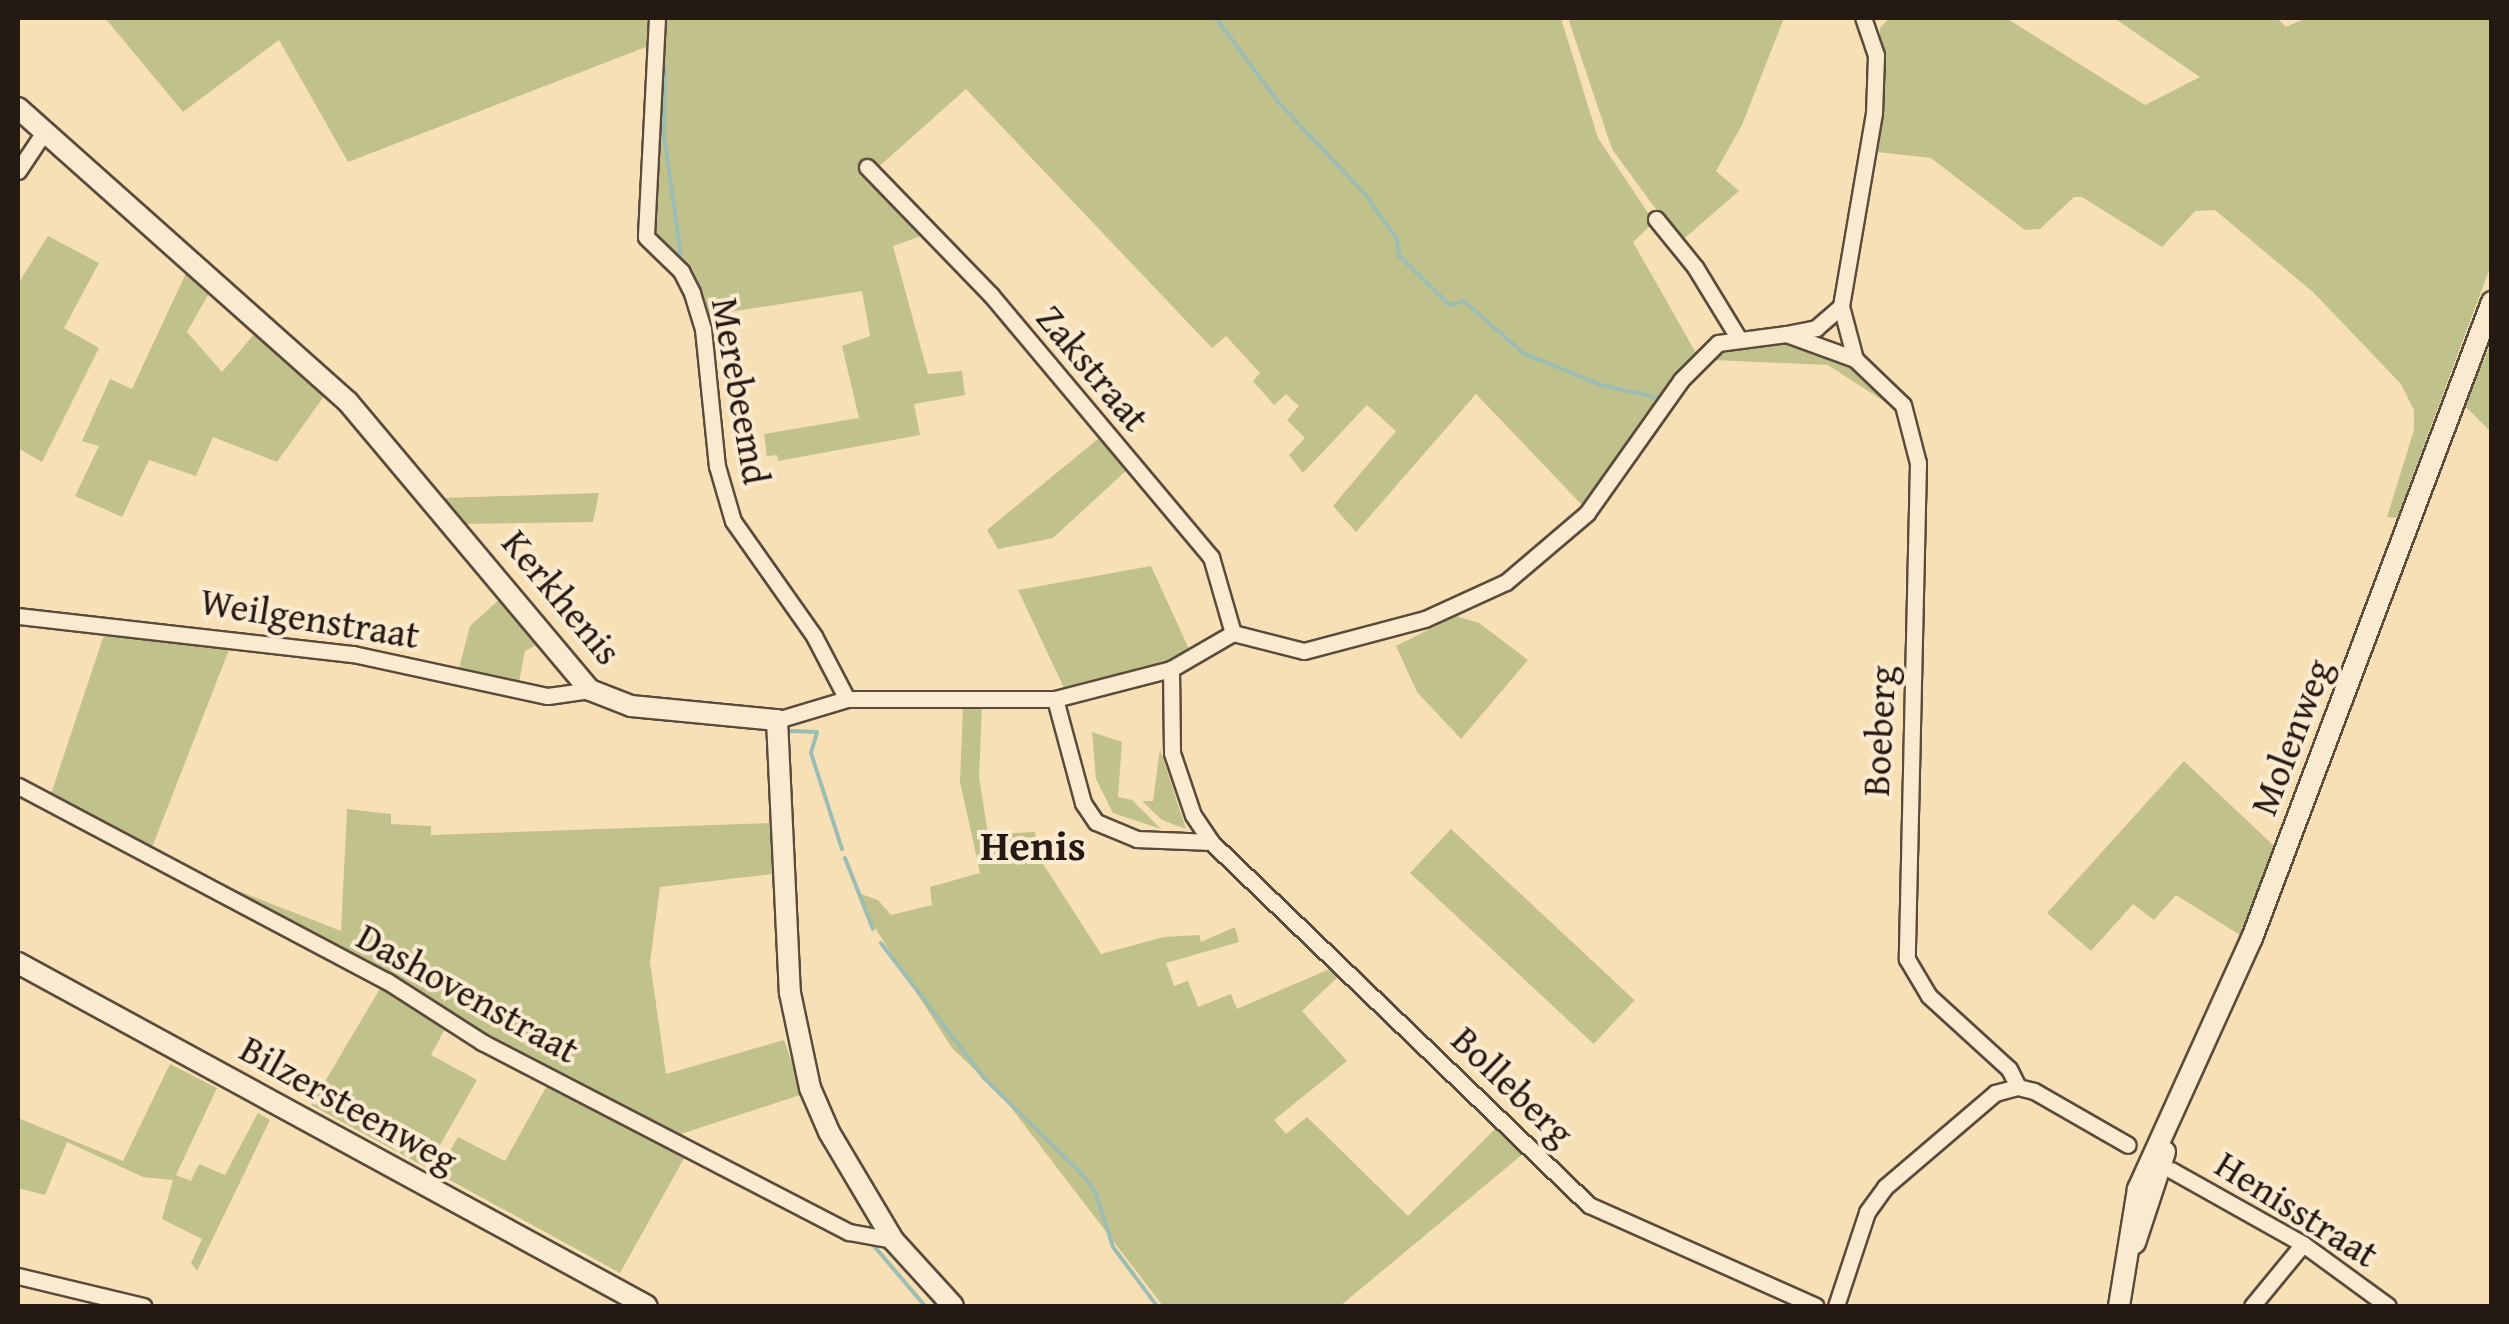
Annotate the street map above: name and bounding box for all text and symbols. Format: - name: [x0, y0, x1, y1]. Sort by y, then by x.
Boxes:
- street label: Merebeemd: [702, 294, 780, 488]
- street label: Zakstraat: [1027, 296, 1159, 440]
- street label: Kerkhenis: [493, 520, 631, 674]
- street label: Weilgenstraat: [197, 578, 423, 658]
- street label: Molenweg: [2240, 653, 2342, 821]
- street label: Boeberg: [1853, 664, 1905, 798]
- district label: Henis: [980, 820, 1086, 870]
- street label: Dashovenstraat: [349, 913, 587, 1073]
- street label: Bolleberg: [1442, 1017, 1584, 1155]
- street label: Bilzersteenweg: [232, 1026, 466, 1182]
- street label: Henisstraat: [2207, 1141, 2387, 1277]

